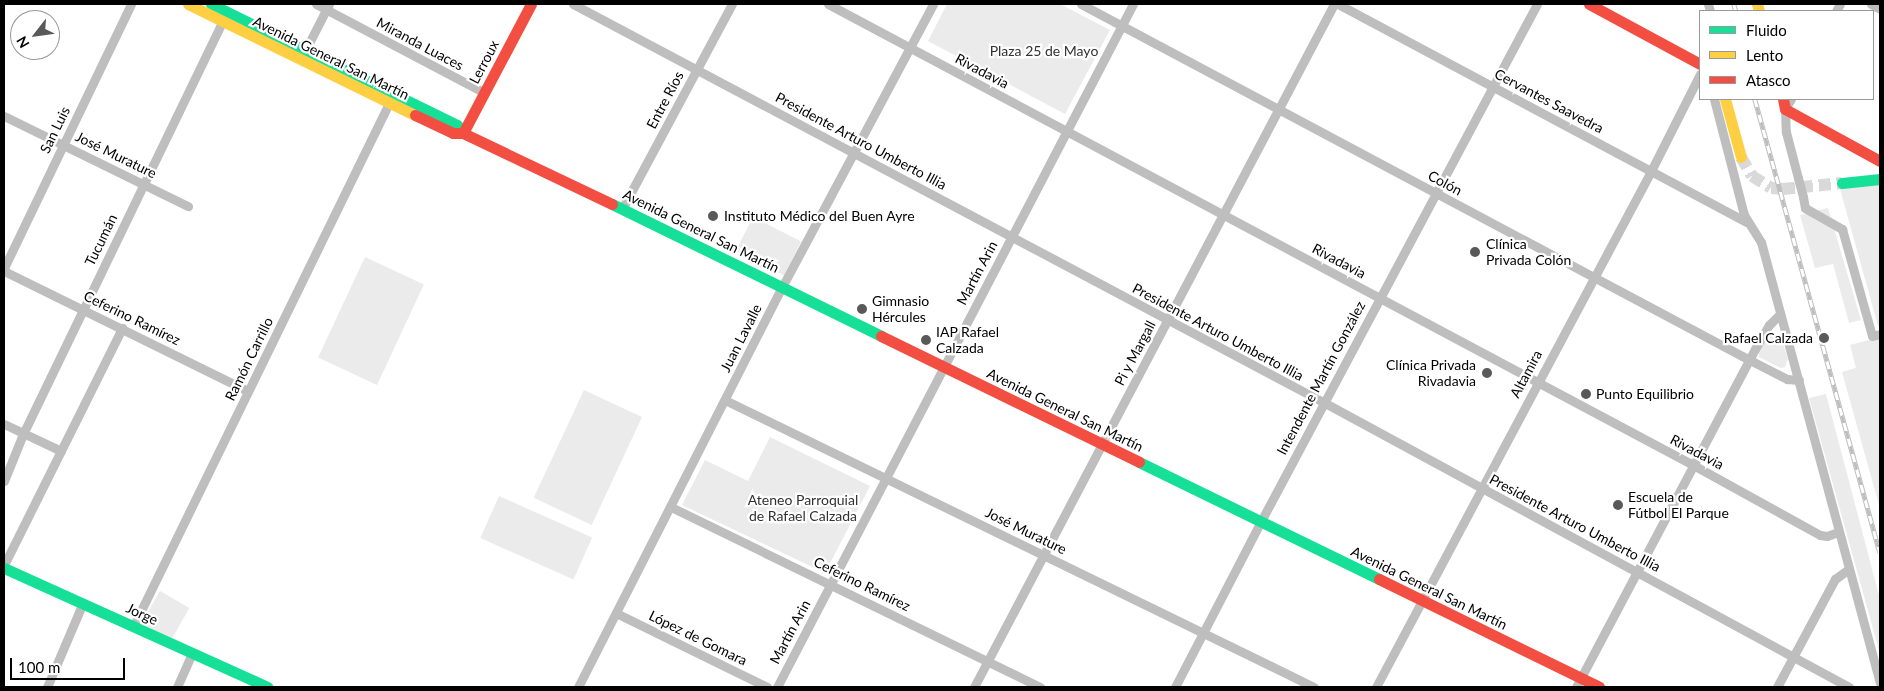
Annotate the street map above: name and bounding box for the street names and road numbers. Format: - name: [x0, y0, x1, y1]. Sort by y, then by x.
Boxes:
- street label: Avenida General San Martín: [250, 13, 412, 103]
- street label: Miranda Luaces: [374, 14, 466, 74]
- street label: Lerroux: [466, 37, 502, 87]
- street label: Rivadavia: [952, 50, 1012, 92]
- street label: Cervantes Saavedra: [1492, 65, 1606, 137]
- street label: Entre Ríos: [643, 68, 687, 132]
- street label: Presidente Arturo Umberto Illia: [772, 89, 950, 193]
- street label: San Luis: [37, 104, 73, 156]
- street label: José Murature: [73, 128, 159, 182]
- street label: Colón: [1425, 167, 1465, 199]
- street label: Avenida General San Martín: [620, 186, 782, 276]
- street label: Tucumán: [81, 211, 121, 269]
- street label: Martín Arin: [953, 238, 1001, 308]
- street label: Rivadavia: [1309, 240, 1369, 282]
- street label: Presidente Arturo Umberto Illia: [1129, 280, 1307, 384]
- street label: Ceferino Ramírez: [81, 287, 183, 349]
- street label: Intendente Martín González: [1273, 298, 1369, 458]
- street label: Juan Lavalle: [717, 301, 765, 375]
- street label: Ramón Carrillo: [222, 314, 276, 404]
- street label: Pi y Margall: [1111, 317, 1159, 389]
- street label: Altamira: [1506, 347, 1546, 401]
- street label: Avenida General San Martín: [984, 365, 1146, 455]
- street label: Rivadavia: [1667, 431, 1727, 473]
- street label: Presidente Arturo Umberto Illia: [1486, 471, 1664, 575]
- street label: José Murature: [983, 504, 1069, 558]
- street label: Avenida General San Martín: [1348, 543, 1510, 633]
- street label: Ceferino Ramírez: [811, 553, 913, 615]
- street label: Martín Arin: [766, 597, 814, 667]
- street label: Jorge: [123, 599, 161, 629]
- street label: López de Gomara: [646, 607, 750, 669]

